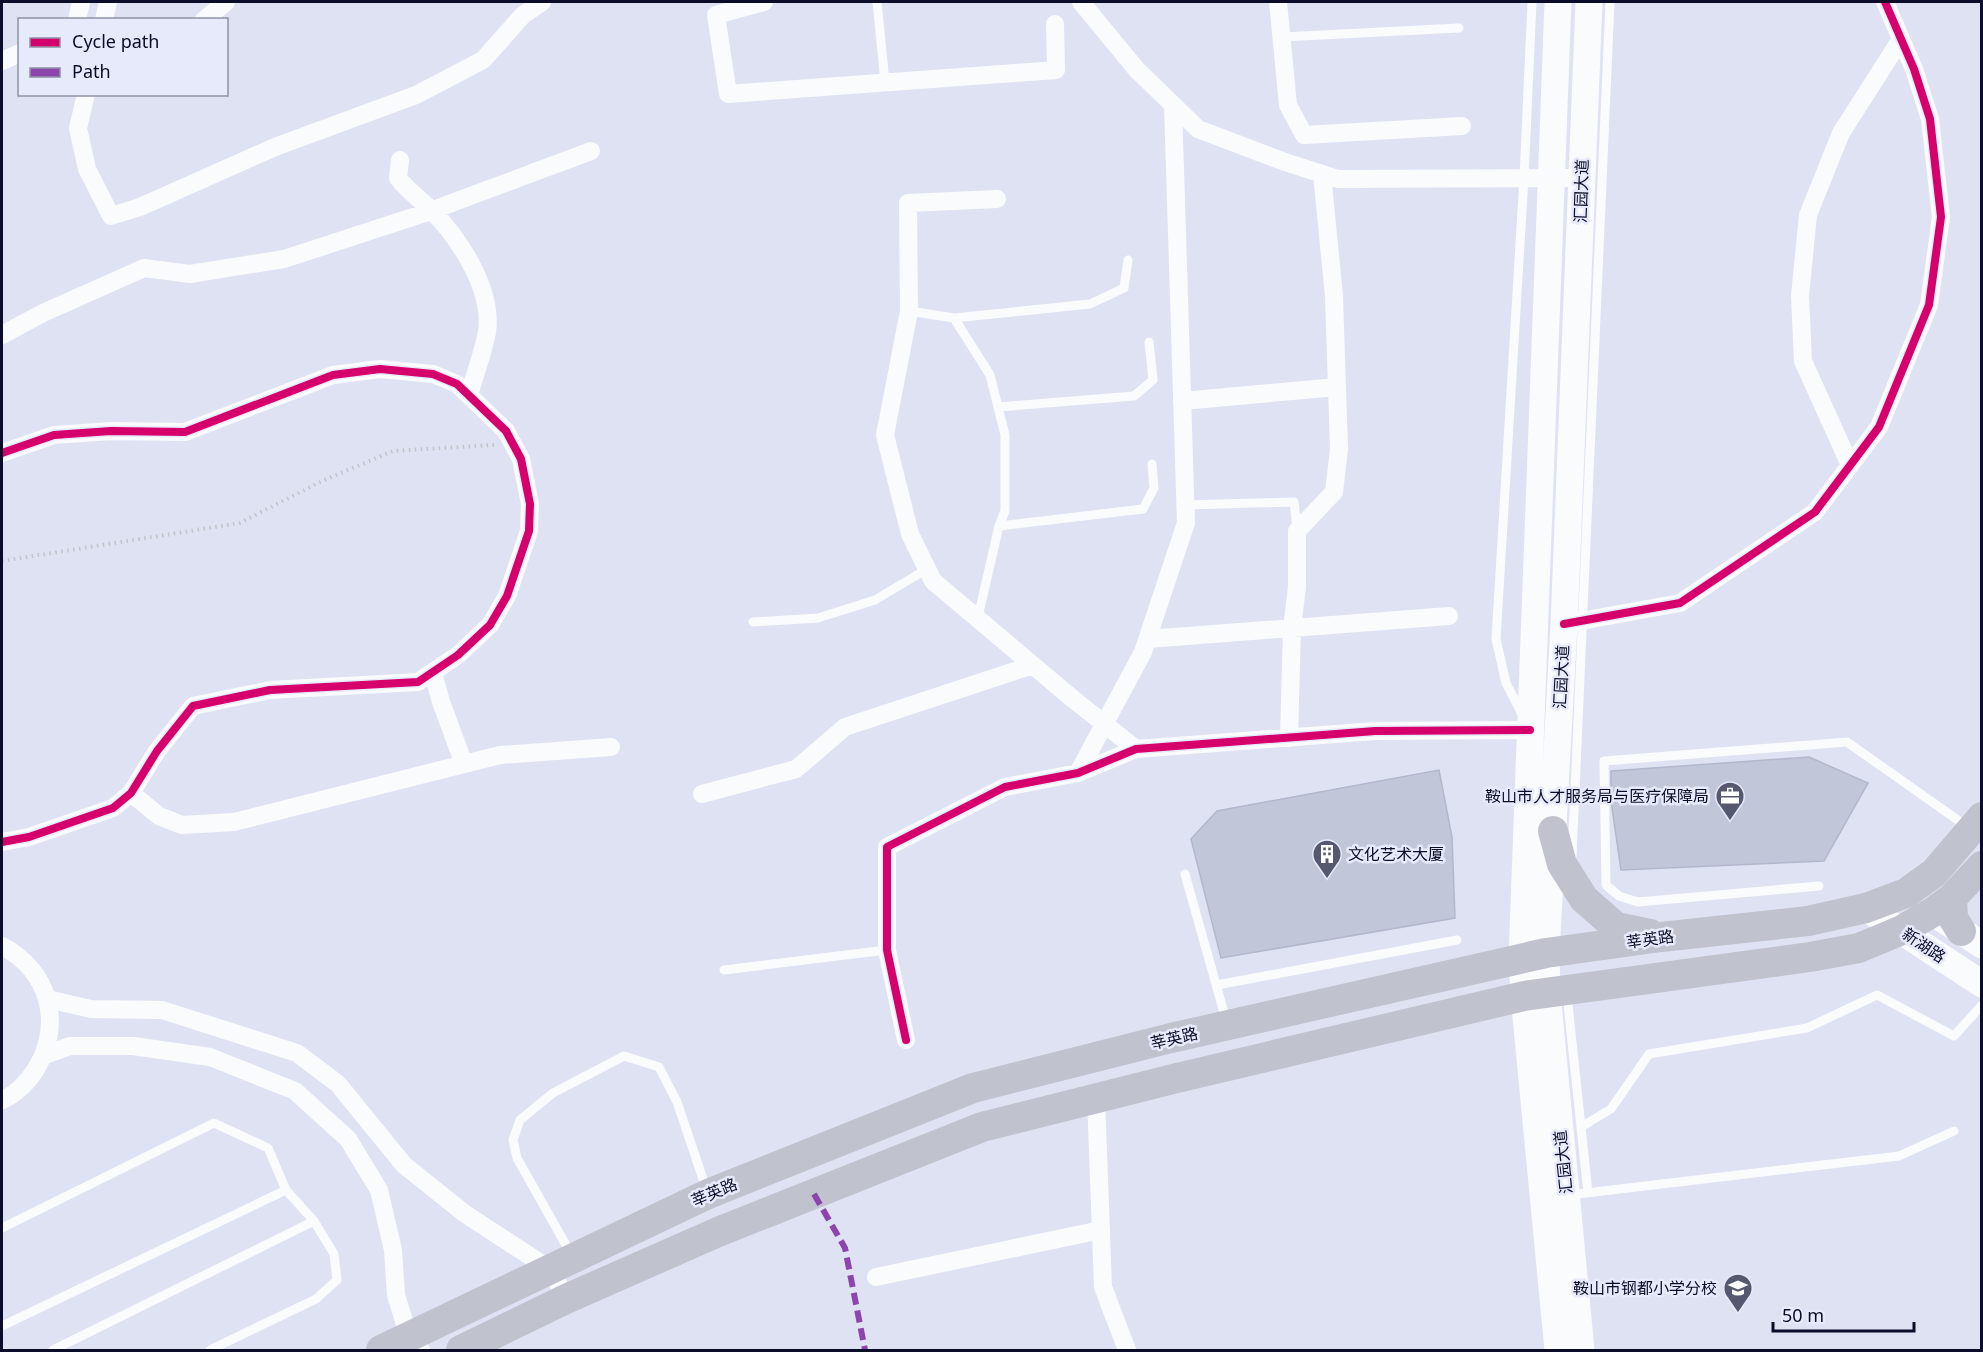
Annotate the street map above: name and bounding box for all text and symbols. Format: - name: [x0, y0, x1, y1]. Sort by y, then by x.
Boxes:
- legend: [18, 18, 228, 96]
- text: Cycle path: [72, 29, 159, 53]
- text: Path: [72, 59, 111, 83]
- street label: 汇园大道: [1569, 159, 1593, 223]
- street label: 汇园大道: [1548, 644, 1574, 710]
- office icon: 鞍山市人才服务局与医疗保障局: [1714, 780, 1746, 822]
- place label: 鞍山市人才服务局与医疗保障局: [1485, 785, 1709, 807]
- building icon: 文化艺术大厦: [1311, 838, 1343, 880]
- place label: 文化艺术大厦: [1348, 843, 1444, 865]
- street label: 新湖路: [1898, 922, 1950, 968]
- street label: 莘英路: [1625, 925, 1675, 953]
- street label: 莘英路: [1148, 1022, 1200, 1054]
- street label: 汇园大道: [1549, 1129, 1577, 1195]
- street label: 莘英路: [688, 1172, 740, 1212]
- school or university icon: 鞍山市钢都小学分校: [1722, 1272, 1754, 1314]
- place label: 鞍山市钢都小学分校: [1573, 1277, 1717, 1299]
- scale bar: [1773, 1295, 1914, 1333]
- text: 50 m: [1782, 1303, 1824, 1327]

